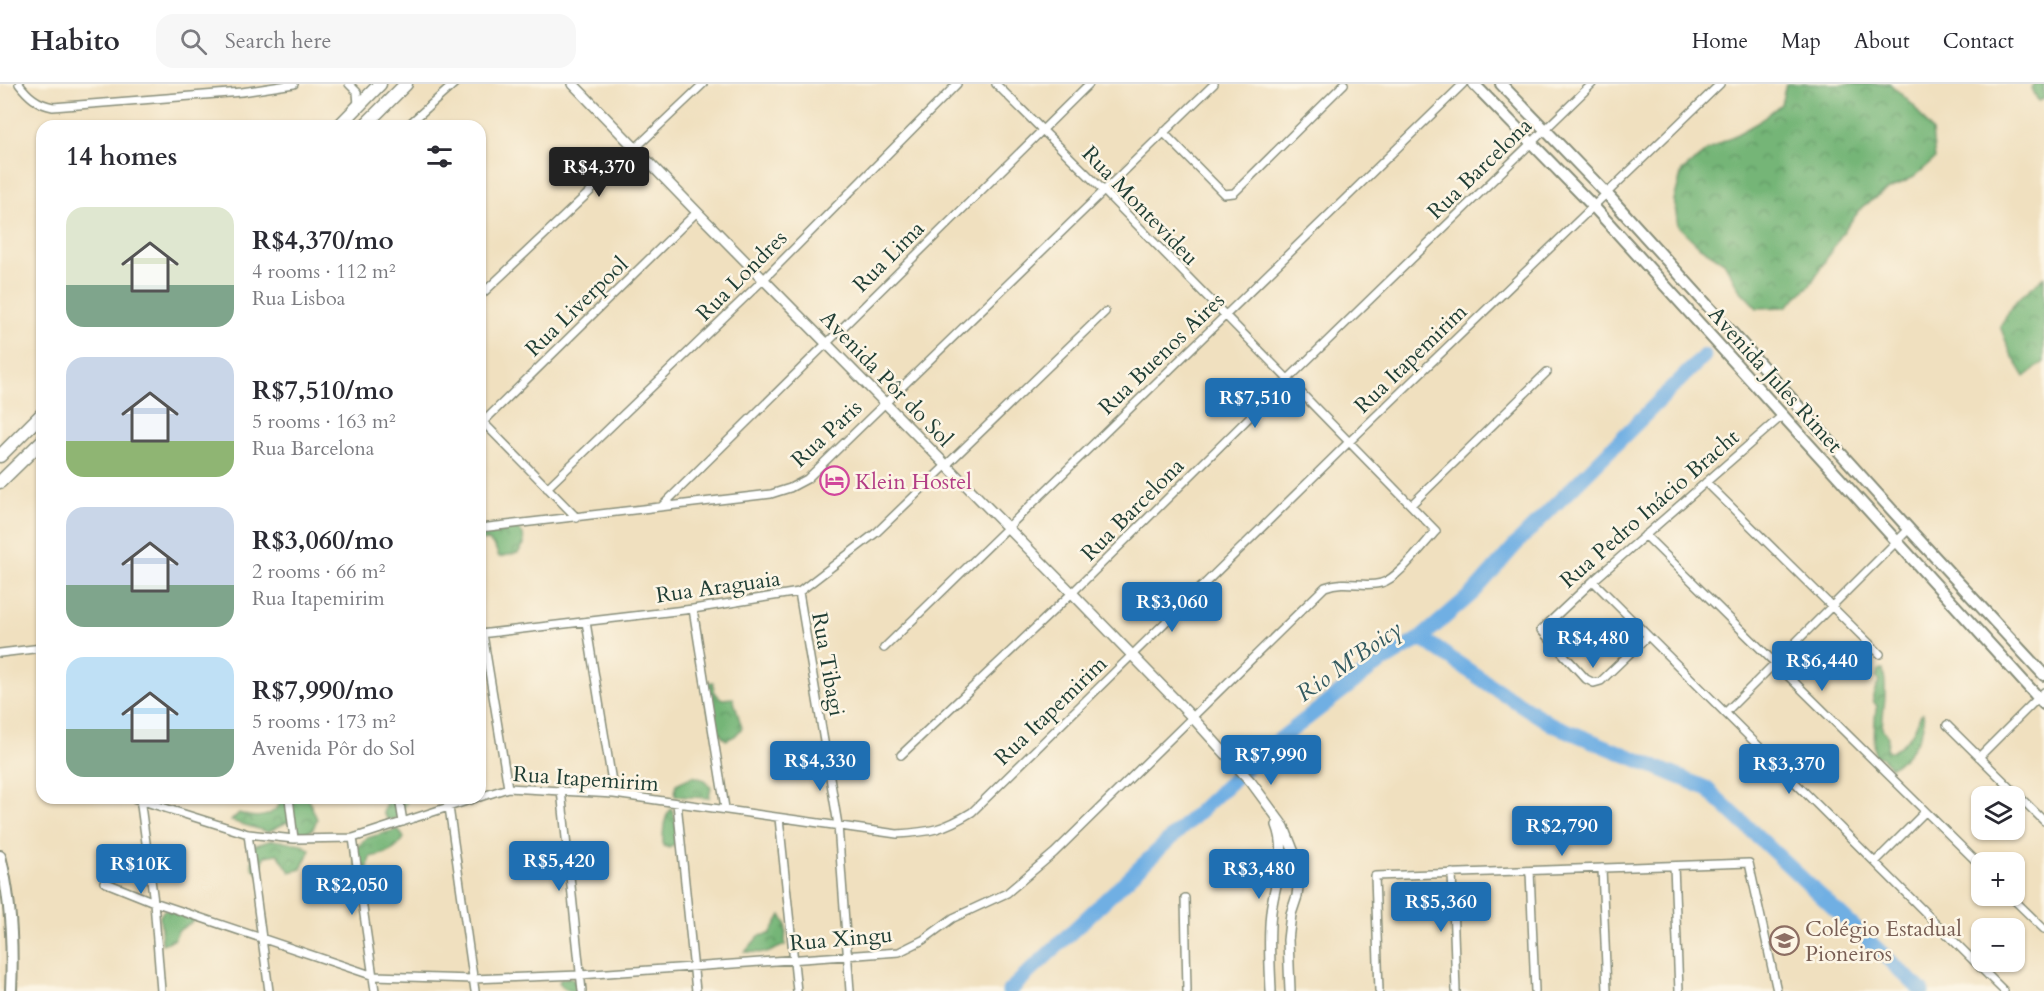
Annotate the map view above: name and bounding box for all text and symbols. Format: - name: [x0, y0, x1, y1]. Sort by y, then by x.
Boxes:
- search box: [156, 14, 576, 68]
- text: Habito: [30, 22, 120, 60]
- icon: search: [177, 25, 210, 58]
- text: Search here: [225, 26, 331, 56]
- text: Home: [1692, 27, 1748, 56]
- text: Map: [1781, 27, 1821, 56]
- text: About: [1854, 27, 1910, 56]
- text: Contact: [1943, 27, 2014, 56]
- street label: Rua Barcelona: [1421, 111, 1539, 226]
- text: 14 homes: [66, 139, 177, 174]
- street label: Rua Montevideu: [1075, 139, 1205, 272]
- icon: filters: [423, 140, 456, 173]
- pin: R$4,370: [544, 147, 654, 198]
- text: R$4,370: [563, 153, 635, 180]
- street label: Rua Lima: [846, 214, 932, 299]
- text: R$4,370/mo: [252, 223, 394, 258]
- street label: Rua Londres: [690, 224, 794, 328]
- icon: home: [114, 231, 186, 303]
- street label: Rua Liverpool: [519, 250, 635, 364]
- text: 4 rooms · 112 m²: [252, 258, 396, 285]
- text: Rua Lisboa: [252, 285, 345, 312]
- street label: Rua Buenos Aires: [1092, 286, 1231, 422]
- street label: Rua Itapemirim: [1348, 297, 1474, 420]
- street label: Avenida Jules Rimet: [1701, 300, 1849, 460]
- street label: Avenida Pôr do Sol: [813, 304, 960, 454]
- text: R$7,510/mo: [252, 373, 394, 408]
- pin: R$7,510: [1200, 378, 1310, 429]
- icon: home: [114, 381, 186, 453]
- text: R$7,510: [1219, 384, 1291, 411]
- street label: Rua Paris: [785, 393, 869, 474]
- text: 5 rooms · 163 m²: [252, 408, 396, 435]
- street label: Rua Pedro Inácio Bracht: [1554, 423, 1746, 595]
- text: Rua Barcelona: [252, 435, 375, 462]
- street label: Rua Barcelona: [1074, 451, 1191, 568]
- hotel icon: Klein Hostel: [818, 465, 850, 497]
- place label: Klein Hostel: [855, 467, 972, 497]
- text: R$3,060/mo: [252, 523, 394, 558]
- icon: home: [114, 531, 186, 603]
- text: 2 rooms · 66 m²: [252, 558, 385, 585]
- street label: Rua Araguaia: [654, 563, 783, 611]
- pin: R$3,060: [1117, 582, 1227, 633]
- text: Rua Itapemirim: [252, 585, 385, 612]
- text: R$3,060: [1136, 588, 1208, 615]
- street label: Rua Tibagi: [804, 610, 852, 718]
- water label: Rio M'Boicy: [1290, 613, 1409, 710]
- pin: R$4,480: [1538, 618, 1648, 669]
- text: R$4,480: [1557, 624, 1629, 651]
- pin: R$6,440: [1767, 641, 1877, 692]
- text: R$6,440: [1786, 647, 1858, 674]
- street label: Rua Itapemirim: [988, 649, 1114, 772]
- text: R$7,990/mo: [252, 673, 394, 708]
- icon: home: [114, 681, 186, 753]
- text: 5 rooms · 173 m²: [252, 708, 396, 735]
- text: Avenida Pôr do Sol: [252, 735, 415, 762]
- pin: R$7,990: [1216, 735, 1326, 786]
- pin: R$4,330: [765, 741, 875, 792]
- text: R$7,990: [1235, 741, 1307, 768]
- pin: R$3,370: [1734, 744, 1844, 795]
- text: R$4,330: [784, 747, 856, 774]
- text: R$3,370: [1753, 750, 1825, 777]
- street label: Rua Itapemirim: [512, 759, 660, 799]
- map controls: [1971, 786, 2025, 972]
- button: layers: [1971, 786, 2025, 840]
- pin: R$2,790: [1507, 806, 1617, 857]
- text: R$2,790: [1526, 812, 1598, 839]
- pin: R$5,420: [504, 841, 614, 892]
- pin: R$10K: [99, 844, 183, 895]
- text: R$5,420: [523, 847, 595, 874]
- pin: R$3,480: [1204, 849, 1314, 900]
- text: R$10K: [110, 850, 172, 877]
- button: +: [1971, 852, 2025, 906]
- text: R$3,480: [1223, 855, 1295, 882]
- pin: R$2,050: [297, 865, 407, 916]
- text: R$2,050: [316, 871, 388, 898]
- pin: R$5,360: [1386, 882, 1496, 933]
- text: R$5,360: [1405, 888, 1477, 915]
- place label: Colégio Estadual Pioneiros: [1805, 914, 1962, 969]
- button: −: [1971, 918, 2025, 972]
- street label: Rua Xingu: [788, 920, 894, 958]
- school or university icon: Colégio Estadual Pioneiros: [1768, 925, 1800, 957]

